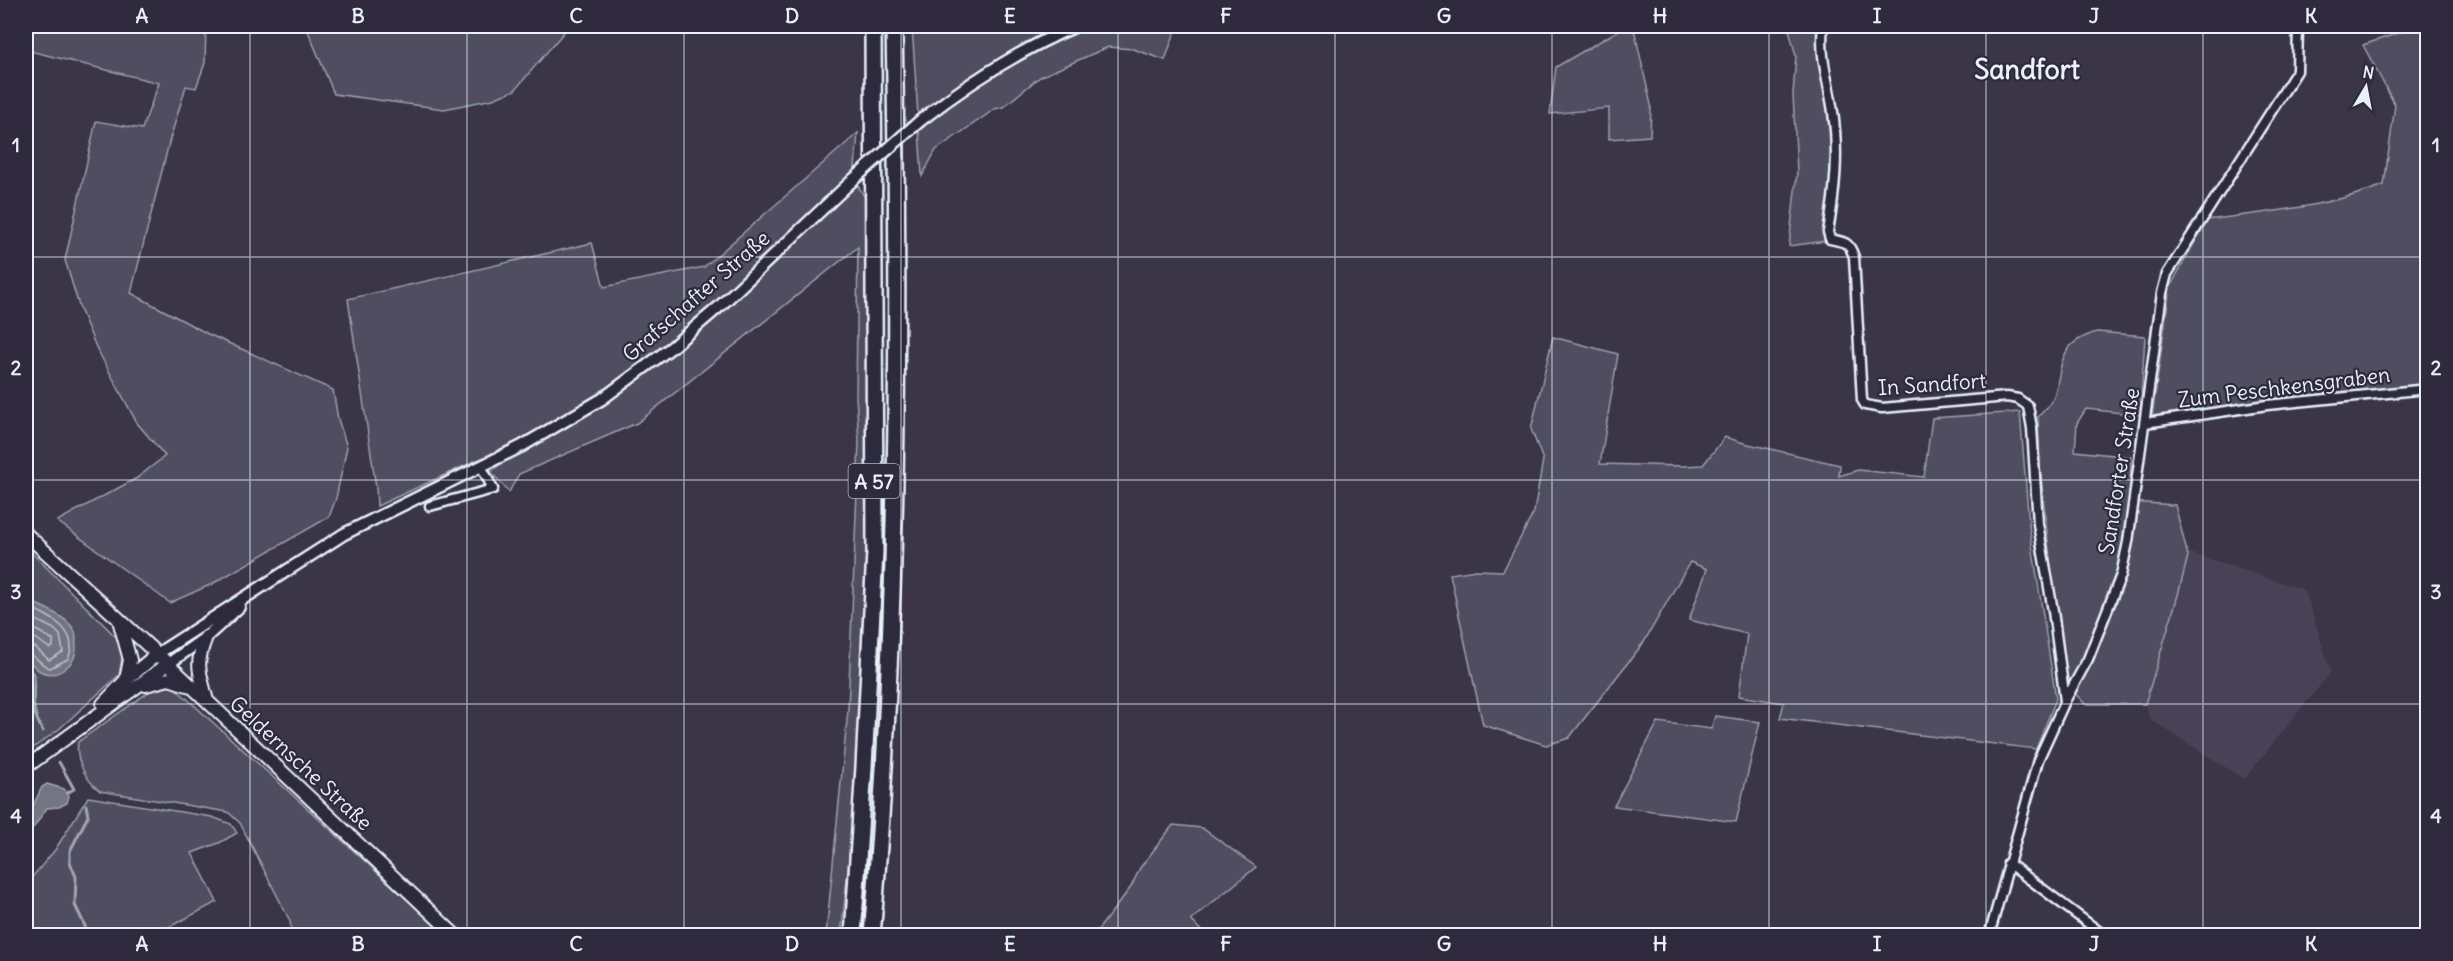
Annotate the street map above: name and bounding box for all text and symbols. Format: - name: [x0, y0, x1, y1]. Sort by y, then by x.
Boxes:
- text: A: [136, 3, 149, 28]
- text: B: [351, 3, 365, 28]
- text: C: [569, 3, 583, 28]
- text: D: [785, 3, 799, 28]
- text: E: [1004, 3, 1016, 28]
- text: F: [1220, 3, 1232, 28]
- text: G: [1437, 3, 1451, 28]
- text: H: [1653, 3, 1667, 28]
- text: I: [1873, 3, 1882, 28]
- text: J: [2089, 3, 2100, 28]
- text: K: [2305, 3, 2318, 28]
- district label: Sandfort: [1974, 52, 2080, 86]
- north arrow: [2336, 57, 2396, 117]
- text: N: [2361, 61, 2376, 83]
- text: 1: [12, 132, 20, 157]
- text: 1: [2432, 132, 2440, 157]
- street label: Grafschafter Straße: [617, 225, 775, 367]
- text: 2: [11, 355, 22, 380]
- text: 2: [2431, 355, 2442, 380]
- street label: Zum Peschkensgraben: [2176, 361, 2392, 413]
- street label: In Sandfort: [1877, 367, 1987, 401]
- street label: Sandforter Straße: [2092, 386, 2146, 556]
- road number: A 57: [848, 464, 900, 498]
- text: 3: [10, 579, 22, 604]
- text: 3: [2430, 579, 2442, 604]
- street label: Geldernsche Straße: [224, 690, 378, 836]
- text: 4: [10, 803, 22, 828]
- text: 4: [2430, 803, 2442, 828]
- text: A: [136, 931, 149, 956]
- text: B: [351, 931, 365, 956]
- text: C: [569, 931, 583, 956]
- text: D: [785, 931, 799, 956]
- text: E: [1004, 931, 1016, 956]
- text: F: [1220, 931, 1232, 956]
- text: G: [1437, 931, 1451, 956]
- text: H: [1653, 931, 1667, 956]
- text: I: [1873, 931, 1882, 956]
- text: J: [2089, 931, 2100, 956]
- text: K: [2305, 931, 2318, 956]

